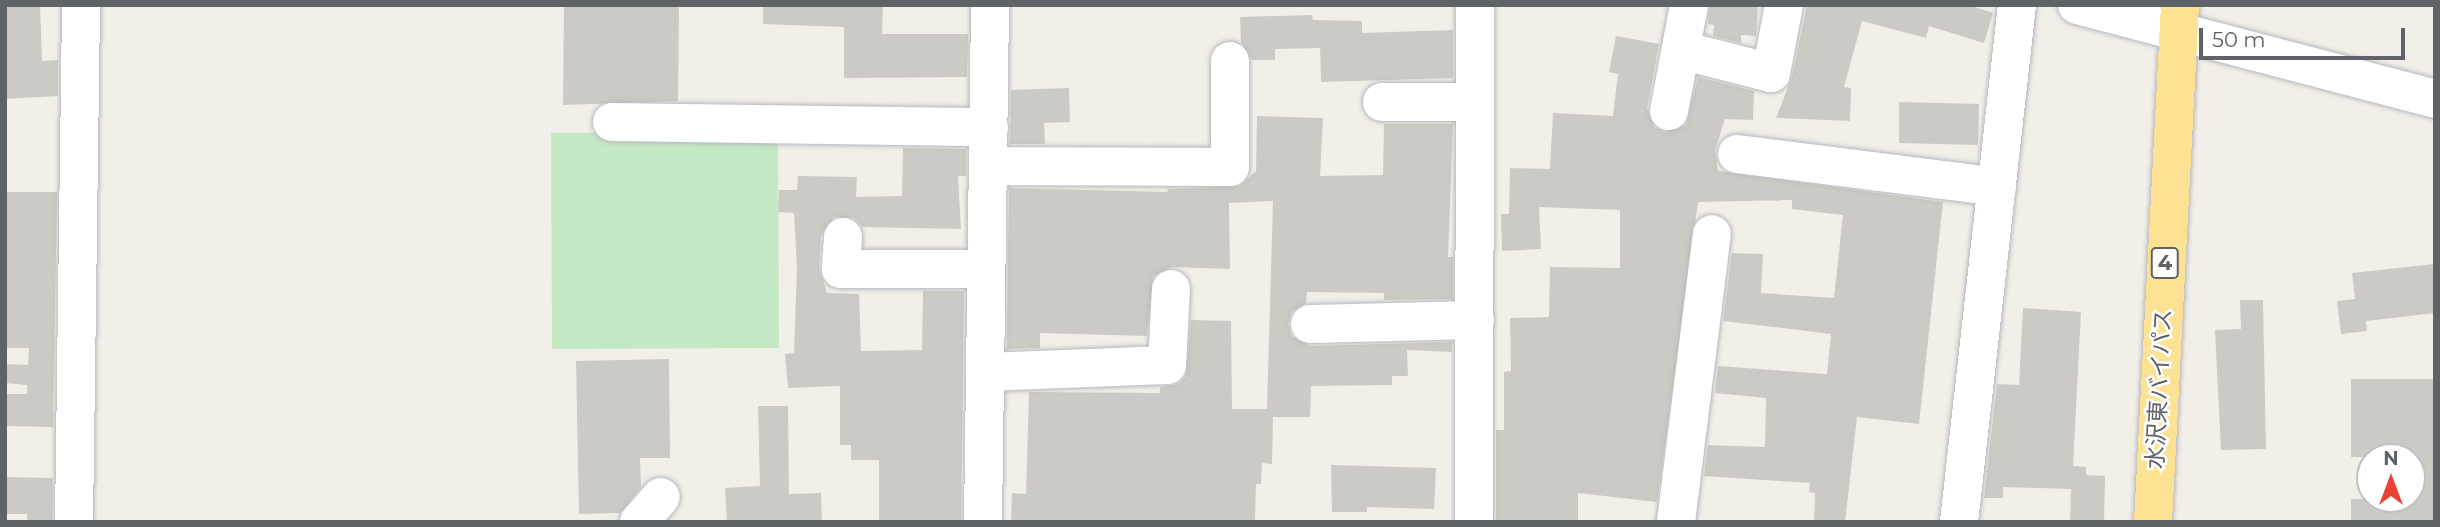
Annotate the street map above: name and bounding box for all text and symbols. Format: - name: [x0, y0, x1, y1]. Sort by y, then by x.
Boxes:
- scale bar: [2202, 14, 2408, 58]
- text: 50 m: [2212, 27, 2266, 52]
- road number: 4: [2149, 246, 2181, 280]
- street label: 水沢東バイパス: [2141, 308, 2177, 470]
- north arrow: [2356, 443, 2426, 513]
- text: N: [2383, 447, 2399, 470]

